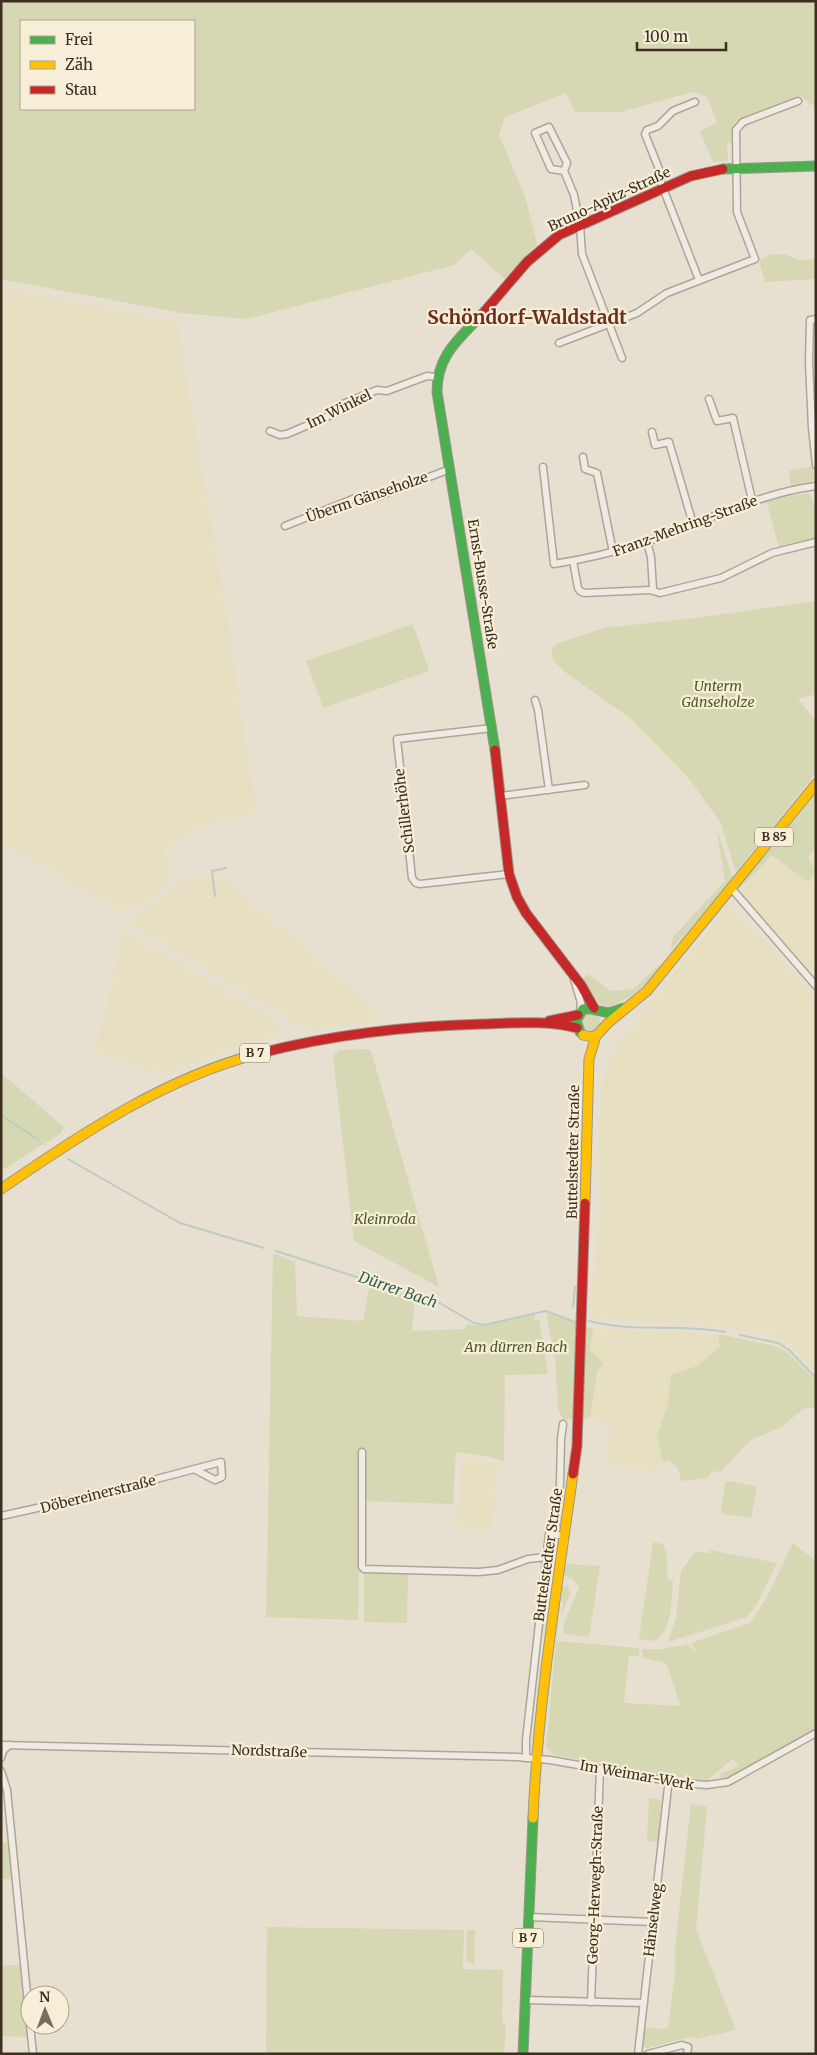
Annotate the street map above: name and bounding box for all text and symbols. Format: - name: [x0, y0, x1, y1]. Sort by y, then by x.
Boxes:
- legend: [20, 20, 195, 110]
- scale bar: [637, 20, 726, 52]
- text: 100 m: [644, 27, 688, 46]
- text: Frei: [65, 30, 93, 49]
- text: Zäh: [65, 55, 93, 74]
- text: Stau: [65, 80, 97, 99]
- street label: Bruno-Apitz-Straße: [545, 163, 673, 235]
- district label: Schöndorf-Waldstadt: [427, 305, 627, 329]
- street label: Im Winkel: [304, 385, 375, 432]
- street label: Überm Gänseholze: [304, 468, 430, 526]
- street label: Franz-Mehring-Straße: [610, 491, 760, 561]
- street label: Ernst-Busse-Straße: [464, 518, 502, 650]
- park label: Unterm Gänseholze: [681, 677, 755, 711]
- street label: Schillerhöhe: [390, 768, 418, 854]
- road number: B 85: [755, 828, 793, 846]
- road number: B 7: [240, 1044, 270, 1062]
- street label: Buttelstedter Straße: [563, 1085, 583, 1219]
- park label: Kleinroda: [353, 1210, 416, 1228]
- water label: Dürrer Bach: [355, 1267, 440, 1312]
- park label: Am dürren Bach: [464, 1338, 567, 1356]
- street label: Döbereinerstraße: [38, 1471, 158, 1517]
- street label: Buttelstedter Straße: [530, 1487, 566, 1623]
- street label: Nordstraße: [231, 1741, 307, 1761]
- street label: Im Weimar-Werk: [578, 1756, 696, 1794]
- street label: Georg-Herwegh-Straße: [583, 1806, 607, 1964]
- street label: Hänselweg: [640, 1882, 667, 1958]
- road number: B 7: [513, 1929, 543, 1948]
- north arrow: [20, 1985, 70, 2035]
- text: N: [39, 1988, 50, 2006]

